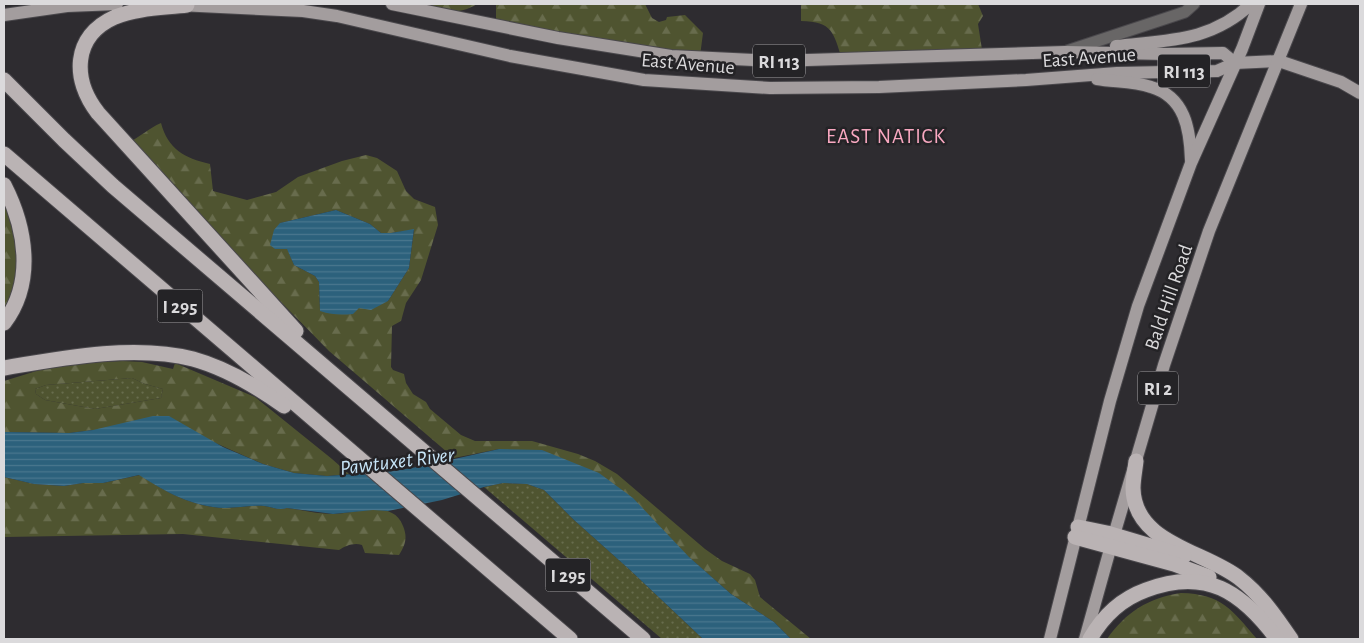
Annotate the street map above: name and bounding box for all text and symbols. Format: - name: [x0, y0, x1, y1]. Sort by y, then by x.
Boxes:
- road number: RI 113: [753, 44, 805, 78]
- street label: East Avenue: [1042, 45, 1137, 71]
- street label: East Avenue: [640, 50, 736, 78]
- road number: RI 113: [1158, 54, 1210, 88]
- district label: EAST NATICK: [826, 126, 946, 147]
- street label: Bald Hill Road: [1142, 242, 1196, 353]
- road number: I 295: [158, 290, 202, 322]
- road number: RI 2: [1138, 372, 1178, 404]
- water label: Pawtuxet River: [339, 444, 457, 479]
- road number: I 295: [546, 558, 590, 592]

